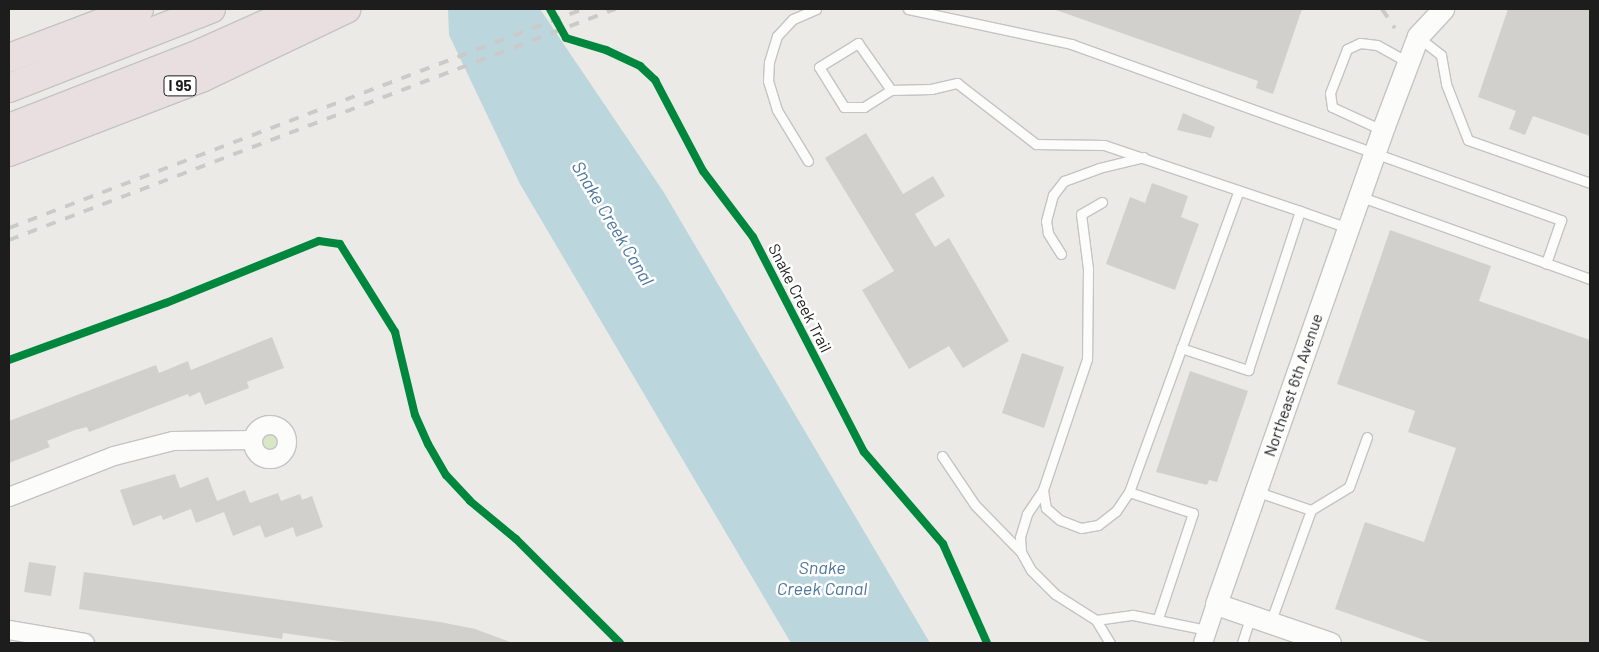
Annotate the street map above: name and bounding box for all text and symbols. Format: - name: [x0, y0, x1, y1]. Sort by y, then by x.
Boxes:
- road number: I 95: [162, 74, 198, 98]
- water label: Snake Creek Canal: [567, 157, 659, 289]
- street label: Snake Creek Trail: [764, 240, 836, 356]
- street label: Northeast 6th Avenue: [1260, 311, 1326, 459]
- water label: Snake Creek Canal: [777, 557, 867, 600]

